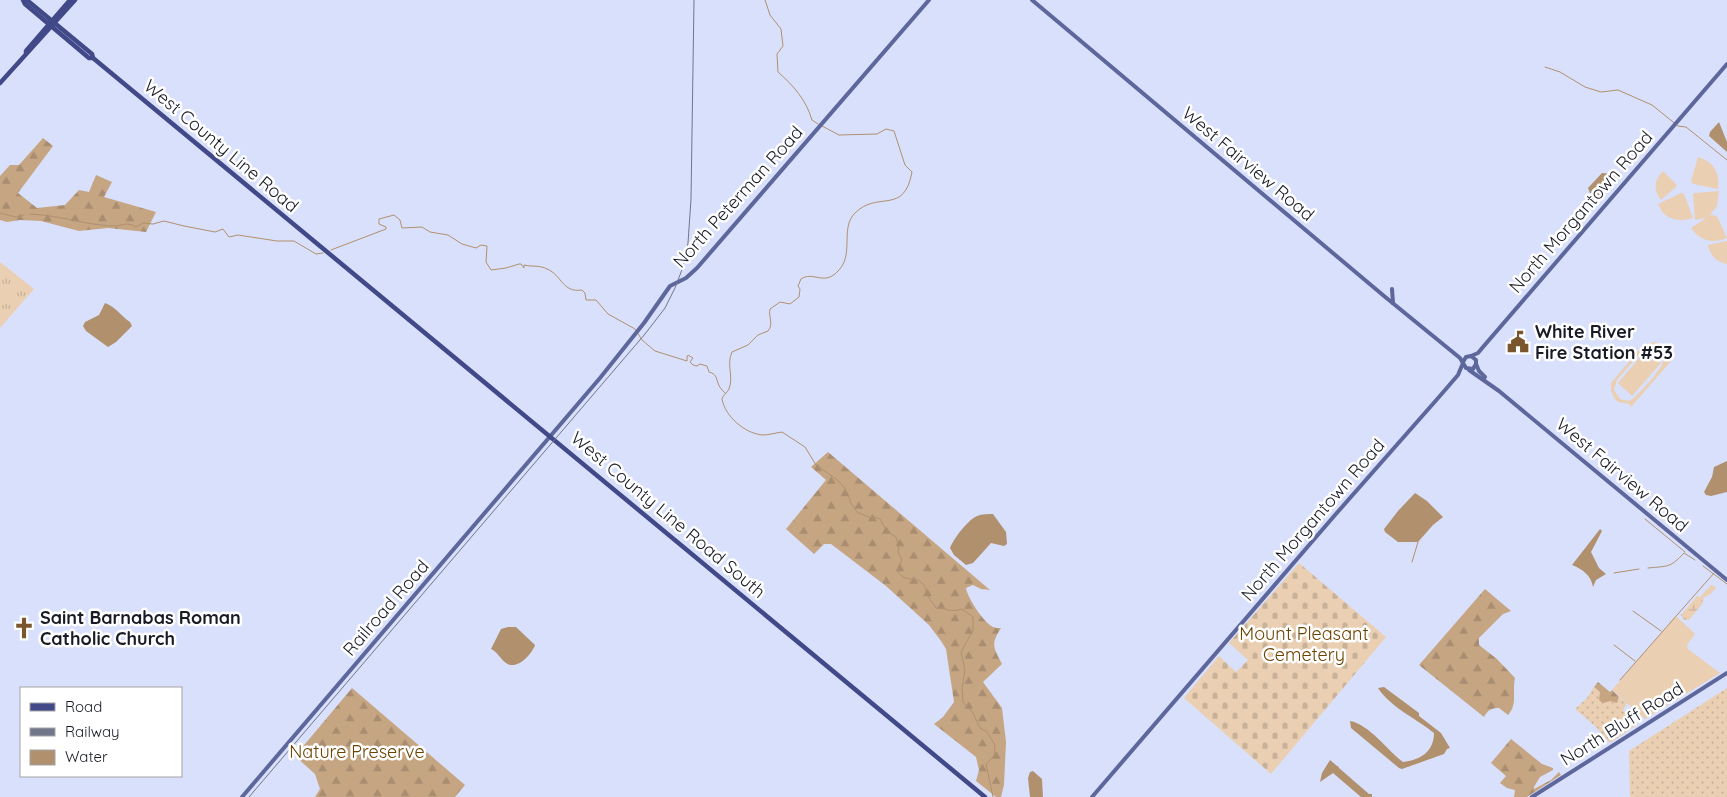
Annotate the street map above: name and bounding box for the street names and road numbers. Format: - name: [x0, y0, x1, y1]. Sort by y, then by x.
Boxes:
- street label: West County Line Road: [139, 74, 303, 217]
- street label: West Fairview Road: [1177, 102, 1319, 226]
- street label: North Peterman Road: [668, 121, 807, 272]
- street label: North Morgantown Road: [1504, 126, 1657, 297]
- street label: West Fairview Road: [1551, 413, 1693, 537]
- street label: West County Line Road South: [566, 426, 770, 603]
- street label: North Morgantown Road: [1236, 434, 1389, 605]
- street label: Railroad Road: [338, 555, 434, 660]
- street label: North Bluff Road: [1556, 677, 1687, 771]

